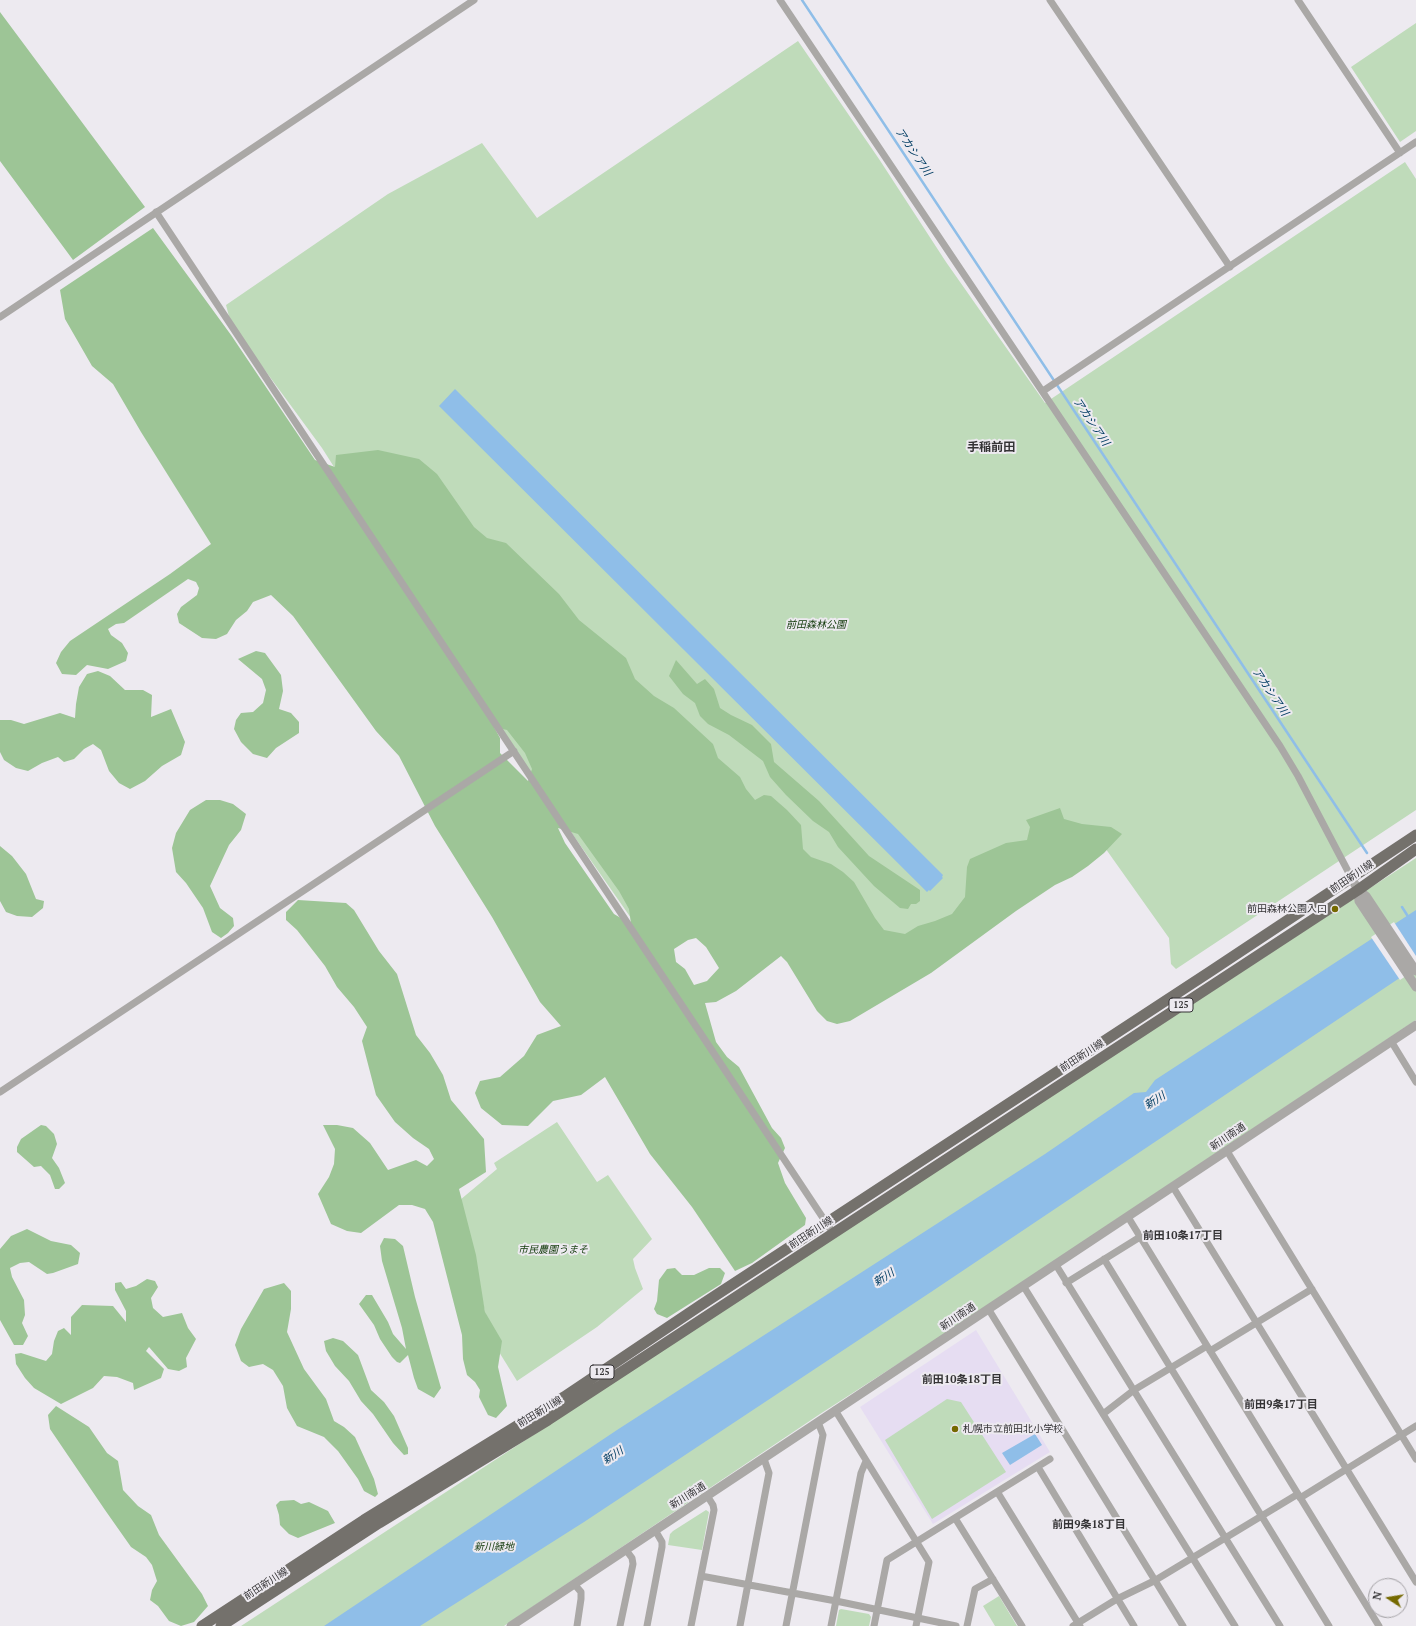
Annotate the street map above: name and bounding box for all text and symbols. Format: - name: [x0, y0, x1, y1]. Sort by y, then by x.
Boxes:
- water label: アカシア川: [892, 126, 934, 178]
- water label: アカシア川: [1070, 396, 1112, 448]
- district label: 手稲前田: [967, 441, 1015, 455]
- park label: 前田森林公園: [786, 619, 846, 631]
- water label: アカシア川: [1249, 666, 1291, 718]
- street label: 前田新川線: [1328, 858, 1376, 896]
- place label: 前田森林公園入口: [1247, 903, 1327, 915]
- marker: 前田森林公園入口: [1330, 904, 1340, 914]
- road number: 125: [1169, 998, 1193, 1012]
- street label: 前田新川線: [1058, 1037, 1106, 1075]
- water label: 新川: [1142, 1089, 1168, 1113]
- street label: 新川南通: [1208, 1121, 1248, 1153]
- street label: 前田新川線: [787, 1214, 835, 1252]
- district label: 前田10条17丁目: [1143, 1229, 1223, 1243]
- park label: 市民農園うまそ: [518, 1244, 588, 1256]
- water label: 新川: [871, 1266, 897, 1290]
- street label: 新川南通: [938, 1301, 978, 1333]
- road number: 125: [590, 1365, 614, 1379]
- district label: 前田10条18丁目: [922, 1373, 1002, 1387]
- street label: 前田新川線: [515, 1394, 565, 1430]
- district label: 前田9条17丁目: [1244, 1398, 1318, 1412]
- place label: 札幌市立前田北小学校: [963, 1423, 1063, 1435]
- marker: 札幌市立前田北小学校: [950, 1424, 960, 1434]
- water label: 新川: [600, 1444, 626, 1468]
- street label: 新川南通: [668, 1480, 708, 1512]
- district label: 前田9条18丁目: [1052, 1518, 1126, 1532]
- park label: 新川緑地: [474, 1541, 514, 1553]
- street label: 前田新川線: [242, 1565, 290, 1603]
- north arrow: [1368, 1578, 1408, 1618]
- text: N: [1370, 1590, 1385, 1601]

